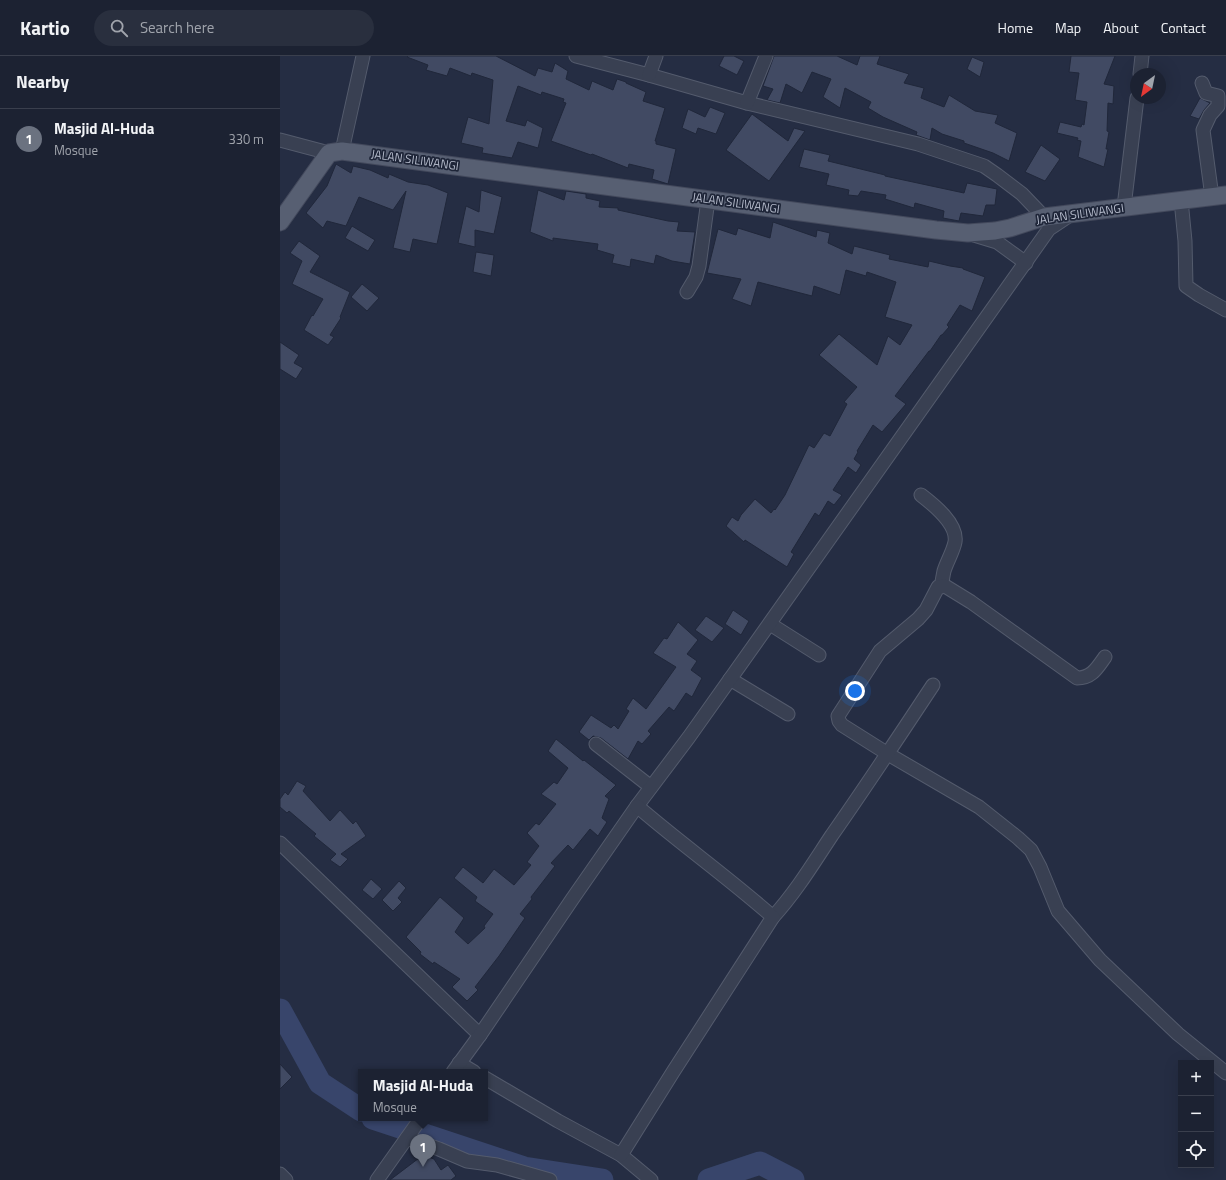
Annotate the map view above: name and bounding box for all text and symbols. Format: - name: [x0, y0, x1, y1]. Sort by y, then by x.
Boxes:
- search box: [94, 10, 374, 46]
- text: Kartio: [20, 13, 70, 42]
- text: Search here: [140, 16, 214, 39]
- icon: search: [108, 17, 130, 39]
- text: Home: [998, 17, 1033, 38]
- text: Map: [1055, 17, 1081, 38]
- text: About: [1103, 17, 1139, 38]
- text: Contact: [1161, 17, 1206, 38]
- north arrow: [1130, 68, 1166, 104]
- text: Nearby: [16, 69, 69, 95]
- text: Masjid Al-Huda: [54, 117, 154, 140]
- text: 1: [25, 129, 33, 149]
- text: 330 m: [228, 129, 264, 149]
- text: Mosque: [54, 140, 98, 160]
- street label: JALAN SILIWANGI: [370, 144, 460, 175]
- street label: JALAN SILIWANGI: [691, 187, 781, 218]
- street label: JALAN SILIWANGI: [1035, 198, 1125, 229]
- your location: [845, 681, 865, 701]
- map controls: [1178, 1060, 1214, 1168]
- button: +: [1178, 1060, 1214, 1096]
- popup: [358, 1069, 488, 1121]
- text: Masjid Al-Huda: [373, 1074, 473, 1097]
- button: −: [1178, 1096, 1214, 1132]
- text: Mosque: [373, 1097, 417, 1117]
- button: locate: [1178, 1132, 1214, 1168]
- pin: 1: [410, 1134, 436, 1167]

